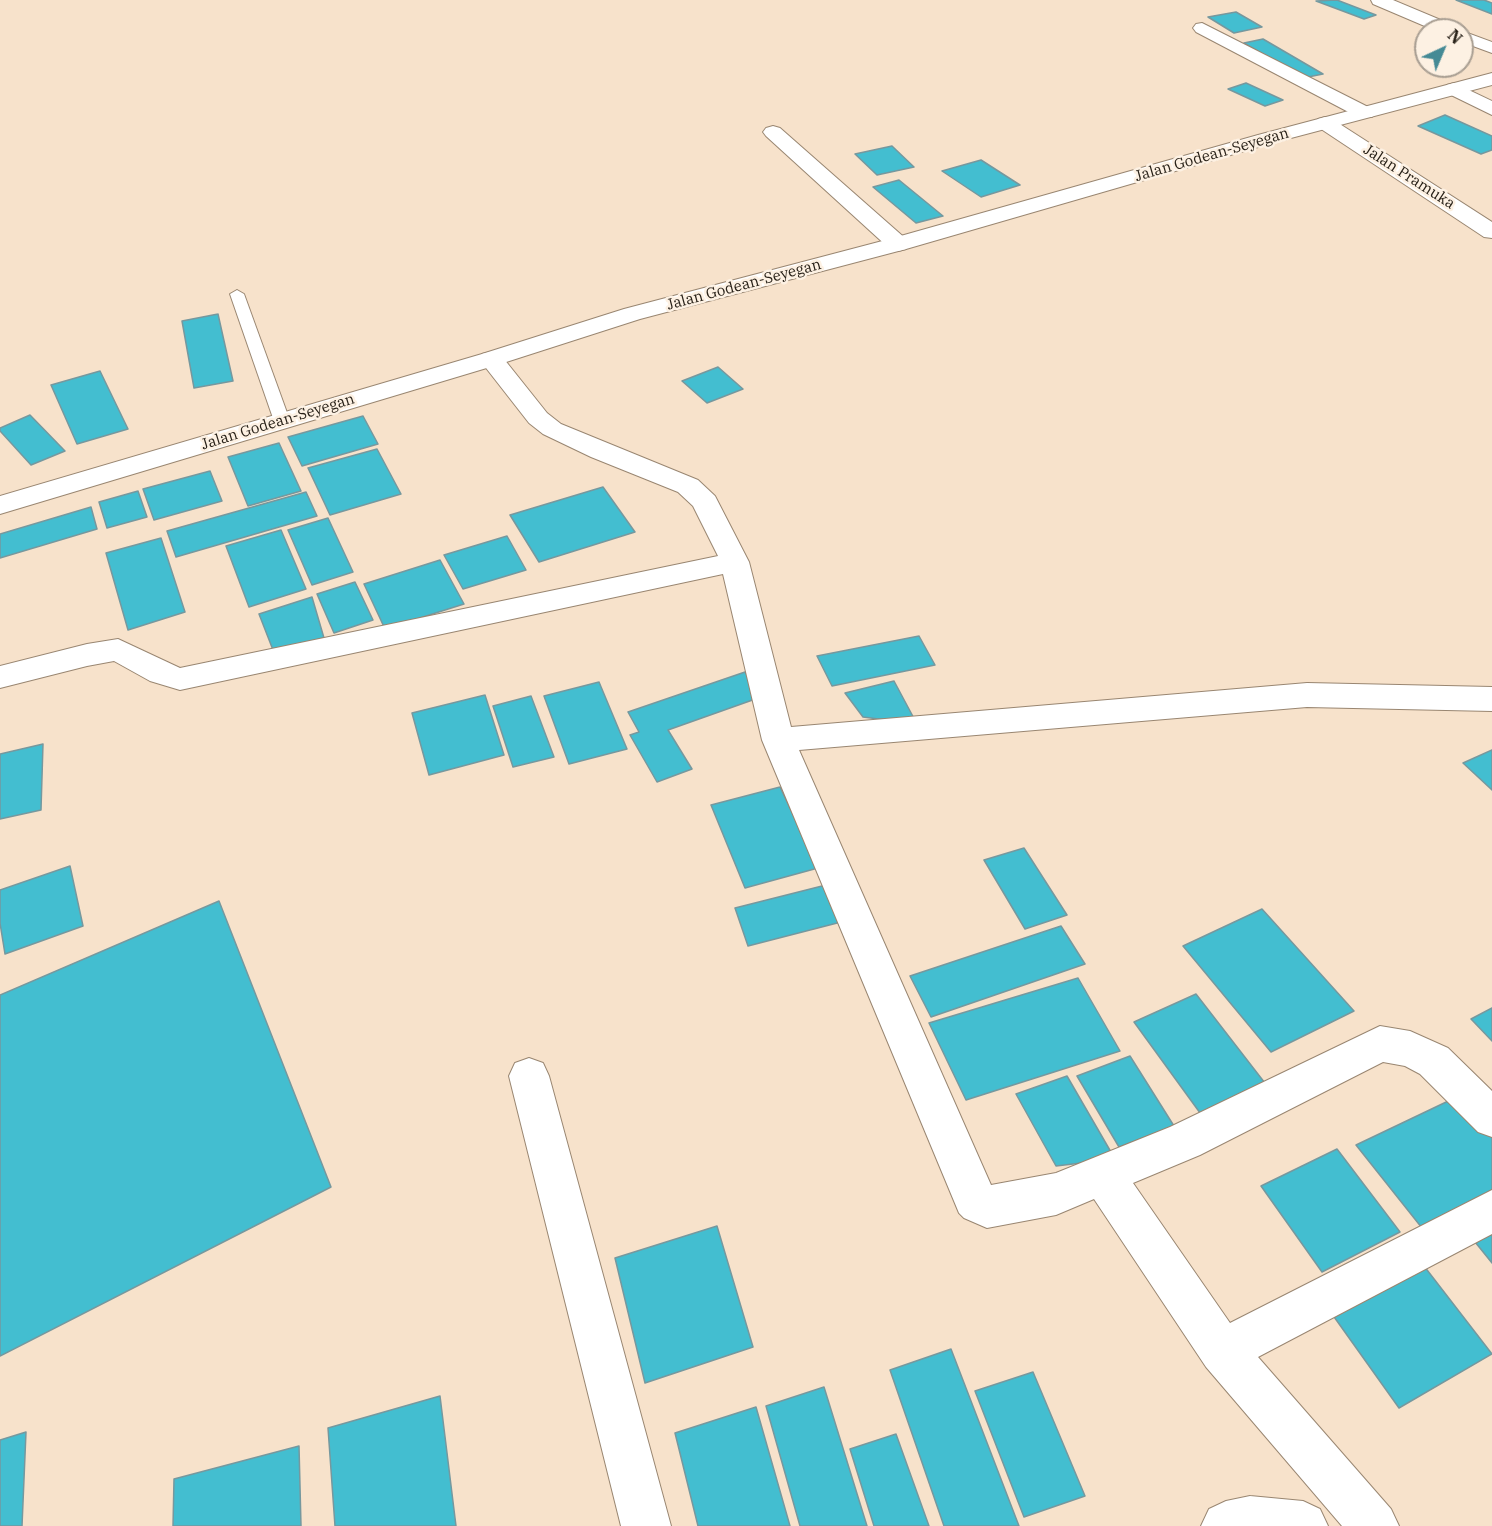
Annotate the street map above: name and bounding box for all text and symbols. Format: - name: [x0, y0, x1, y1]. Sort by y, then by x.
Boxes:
- north arrow: [1414, 18, 1474, 78]
- text: N: [1444, 25, 1467, 48]
- street label: Jalan Godean-Seyegan: [1133, 124, 1291, 186]
- street label: Jalan Pramuka: [1360, 141, 1458, 213]
- street label: Jalan Godean-Seyegan: [665, 256, 823, 314]
- street label: Jalan Godean-Seyegan: [199, 390, 357, 454]

